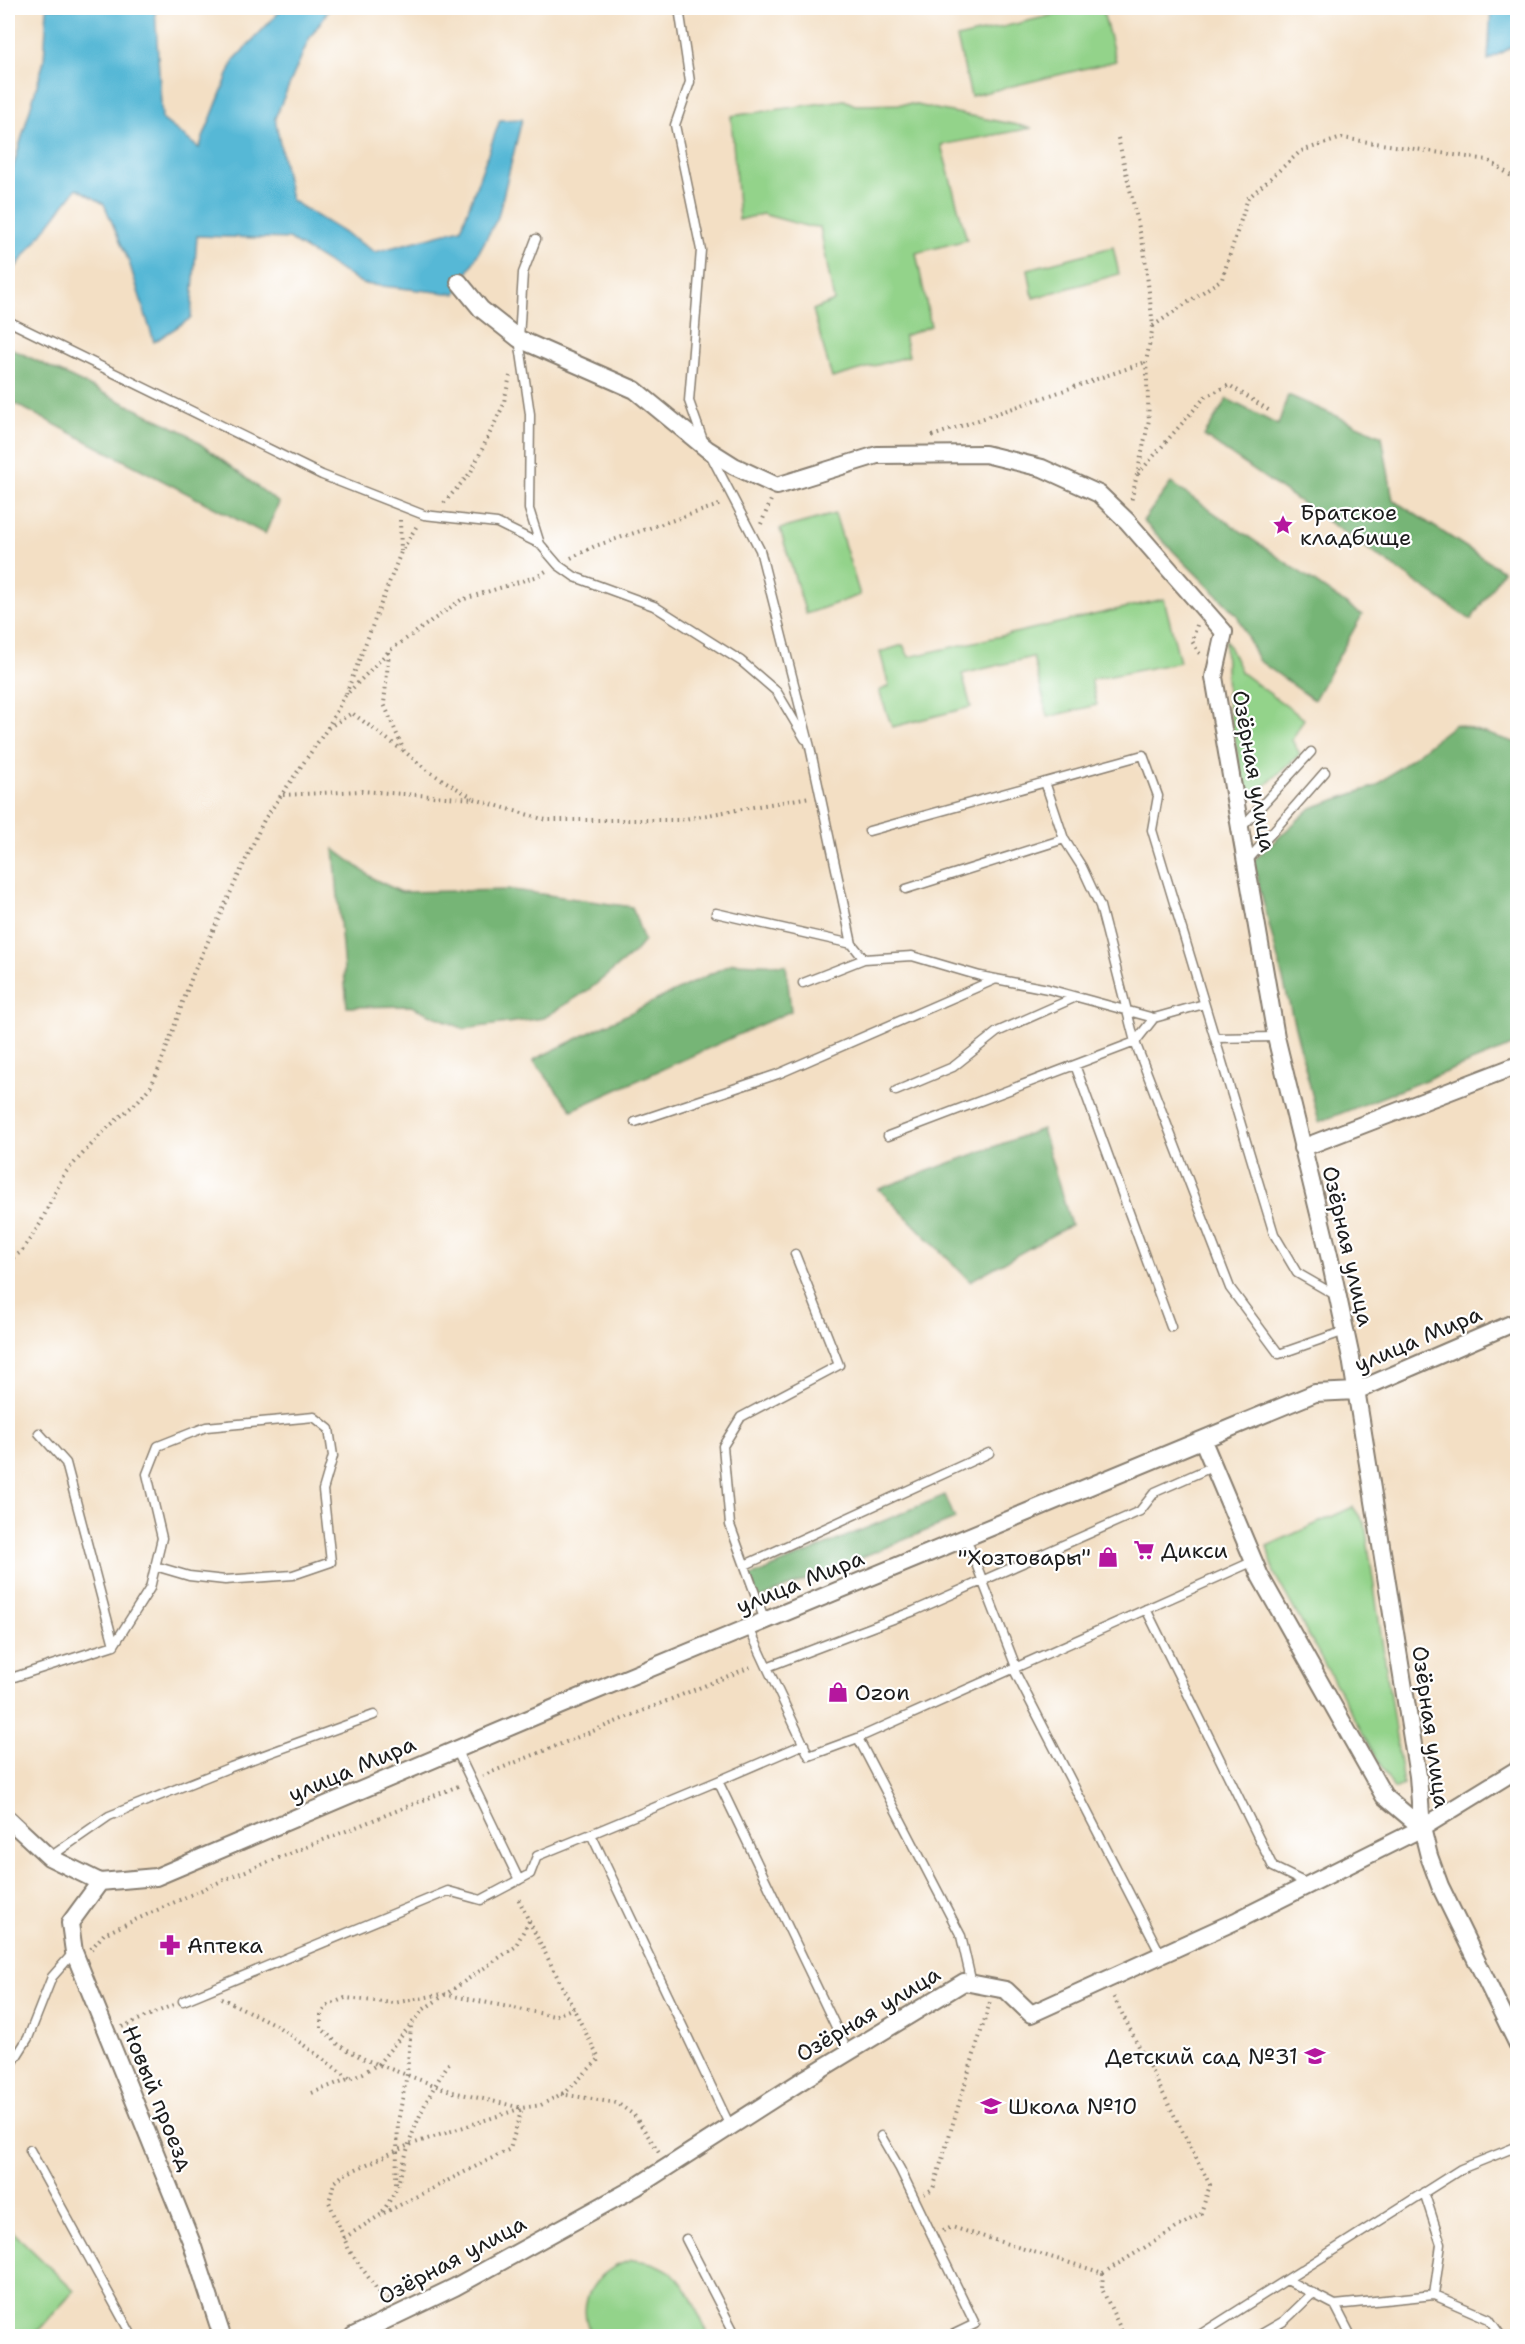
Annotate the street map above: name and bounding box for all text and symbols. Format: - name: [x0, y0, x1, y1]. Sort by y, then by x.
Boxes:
- place label: Братское кладбище: [1300, 498, 1411, 552]
- place icon: Братское кладбище: [1271, 513, 1295, 537]
- street label: Озёрная улица: [1226, 688, 1283, 854]
- street label: Озёрная улица: [1315, 1163, 1381, 1329]
- street label: улица Мира: [1350, 1299, 1486, 1379]
- place label: Дикси: [1161, 1536, 1228, 1565]
- supermarket icon: Дикси: [1132, 1538, 1156, 1562]
- street label: улица Мира: [732, 1543, 869, 1621]
- place label: "Хозтовары": [958, 1543, 1091, 1572]
- shop icon: "Хозтовары": [1096, 1545, 1120, 1569]
- street label: Озёрная улица: [1405, 1644, 1457, 1810]
- place label: Ozon: [855, 1678, 910, 1707]
- shop icon: Ozon: [826, 1680, 850, 1704]
- street label: улица Мира: [284, 1729, 420, 1809]
- place label: Аптека: [187, 1931, 263, 1960]
- pharmacy icon: Аптека: [158, 1933, 182, 1957]
- street label: Озёрная улица: [790, 1959, 946, 2069]
- street label: Новый проезд: [116, 2021, 200, 2175]
- place label: Детский сад №31: [1105, 2042, 1298, 2071]
- school or university icon: Детский сад №31: [1303, 2044, 1327, 2068]
- place label: Школа №10: [1008, 2092, 1137, 2121]
- school or university icon: Школа №10: [979, 2094, 1003, 2118]
- street label: Озёрная улица: [373, 2209, 531, 2311]

